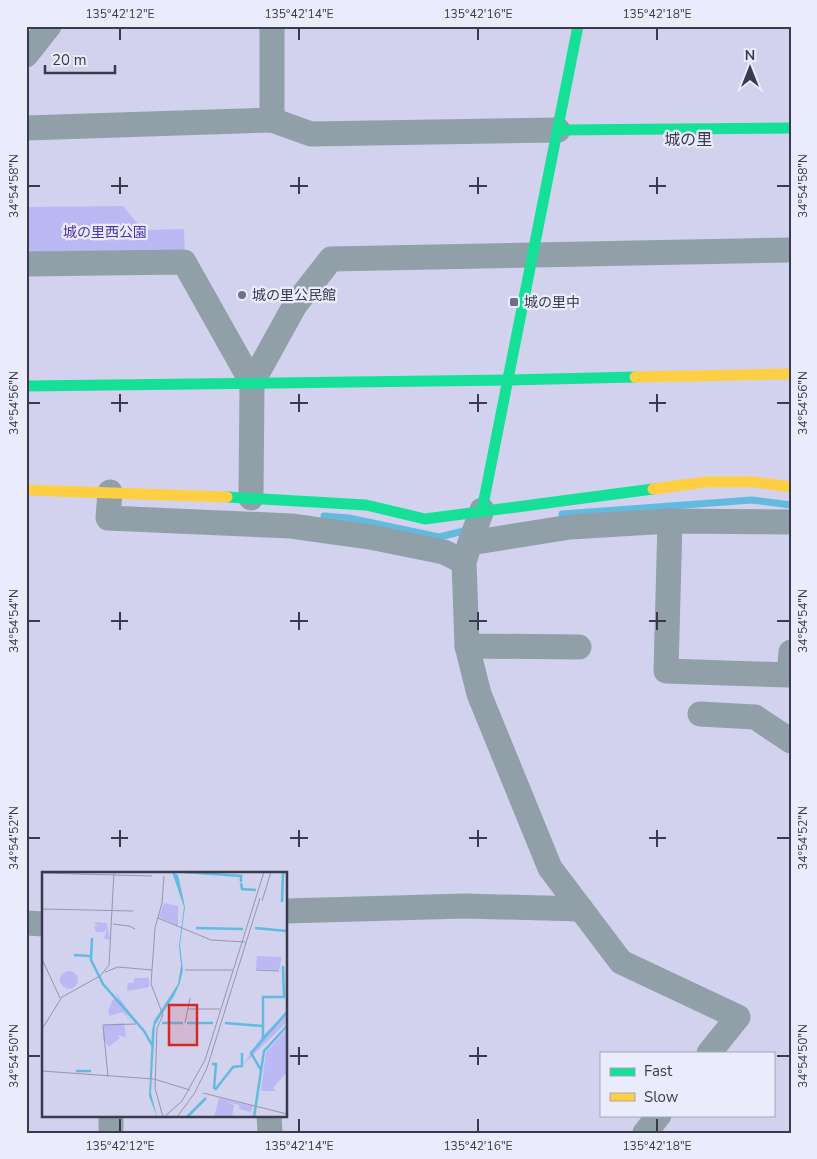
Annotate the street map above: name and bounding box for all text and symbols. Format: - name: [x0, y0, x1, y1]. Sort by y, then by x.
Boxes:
- text: 135°42'12"E: [85, 6, 155, 22]
- text: 135°42'14"E: [264, 6, 334, 22]
- text: 135°42'16"E: [443, 6, 513, 22]
- text: 135°42'18"E: [622, 6, 692, 22]
- scale bar: [45, 42, 115, 74]
- north arrow: [724, 42, 774, 92]
- text: N: [745, 46, 755, 65]
- text: 20 m: [52, 50, 87, 70]
- district label: 城の里: [664, 129, 712, 151]
- text: 34°54'58"N: [6, 154, 22, 218]
- text: 34°54'58"N: [795, 154, 811, 218]
- park label: 城の里西公園: [63, 223, 147, 242]
- place label: 城の里公民館: [252, 286, 336, 305]
- marker: 城の里公民館: [236, 289, 248, 301]
- place label: 城の里中: [524, 293, 580, 312]
- marker: 城の里中: [508, 296, 520, 308]
- text: 34°54'56"N: [6, 371, 22, 435]
- text: 34°54'56"N: [795, 371, 811, 435]
- text: 34°54'54"N: [6, 589, 22, 653]
- text: 34°54'54"N: [795, 589, 811, 653]
- text: 34°54'52"N: [6, 806, 22, 870]
- text: 34°54'52"N: [795, 806, 811, 870]
- inset map: [42, 872, 288, 1116]
- text: 34°54'50"N: [6, 1024, 22, 1088]
- text: 34°54'50"N: [795, 1024, 811, 1088]
- legend: [600, 1052, 774, 1116]
- text: Fast: [644, 1061, 673, 1081]
- text: Slow: [644, 1087, 679, 1107]
- text: 135°42'12"E: [85, 1138, 155, 1154]
- text: 135°42'14"E: [264, 1138, 334, 1154]
- text: 135°42'16"E: [443, 1138, 513, 1154]
- text: 135°42'18"E: [622, 1138, 692, 1154]

